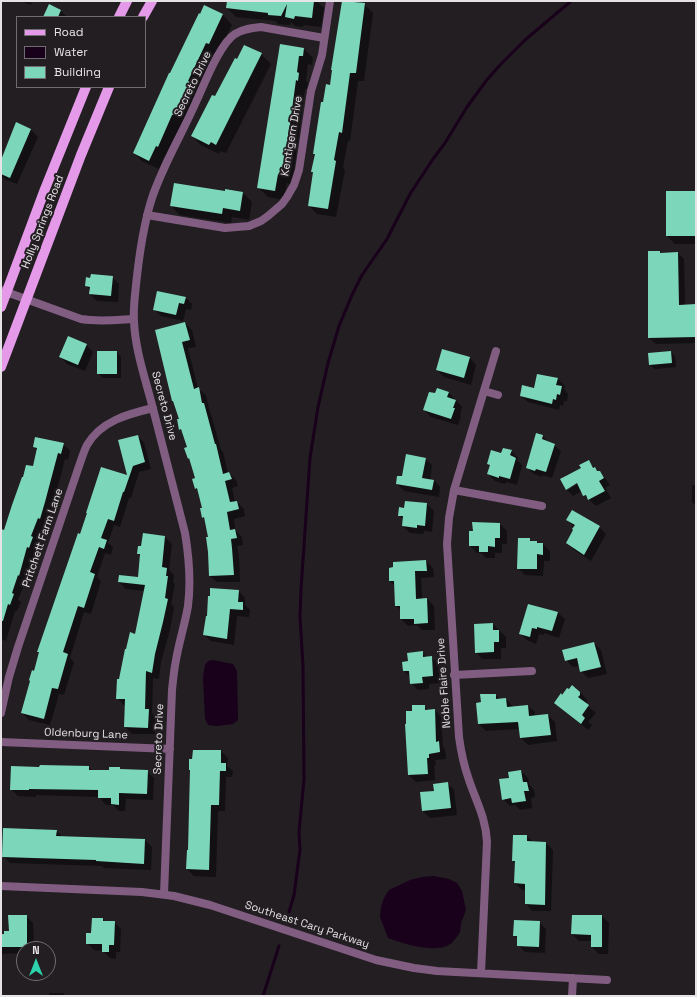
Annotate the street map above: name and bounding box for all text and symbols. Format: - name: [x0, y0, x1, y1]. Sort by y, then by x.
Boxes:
- legend: [16, 16, 146, 88]
- text: Road: [54, 24, 83, 40]
- text: Water: [54, 44, 88, 60]
- street label: Secreto Drive: [172, 49, 214, 119]
- text: Building: [54, 64, 101, 80]
- street label: Kentigern Drive: [278, 95, 306, 177]
- street label: Holly Springs Road: [19, 173, 67, 271]
- street label: Secreto Drive: [148, 370, 180, 442]
- street label: Pritchett Farm Lane: [20, 487, 66, 589]
- street label: Noble Flaire Drive: [434, 637, 454, 729]
- street label: Secreto Drive: [151, 703, 167, 775]
- street label: Oldenburg Lane: [44, 726, 128, 742]
- street label: Southeast Cary Parkway: [243, 899, 371, 951]
- north arrow: [16, 941, 56, 981]
- text: N: [32, 943, 40, 957]

